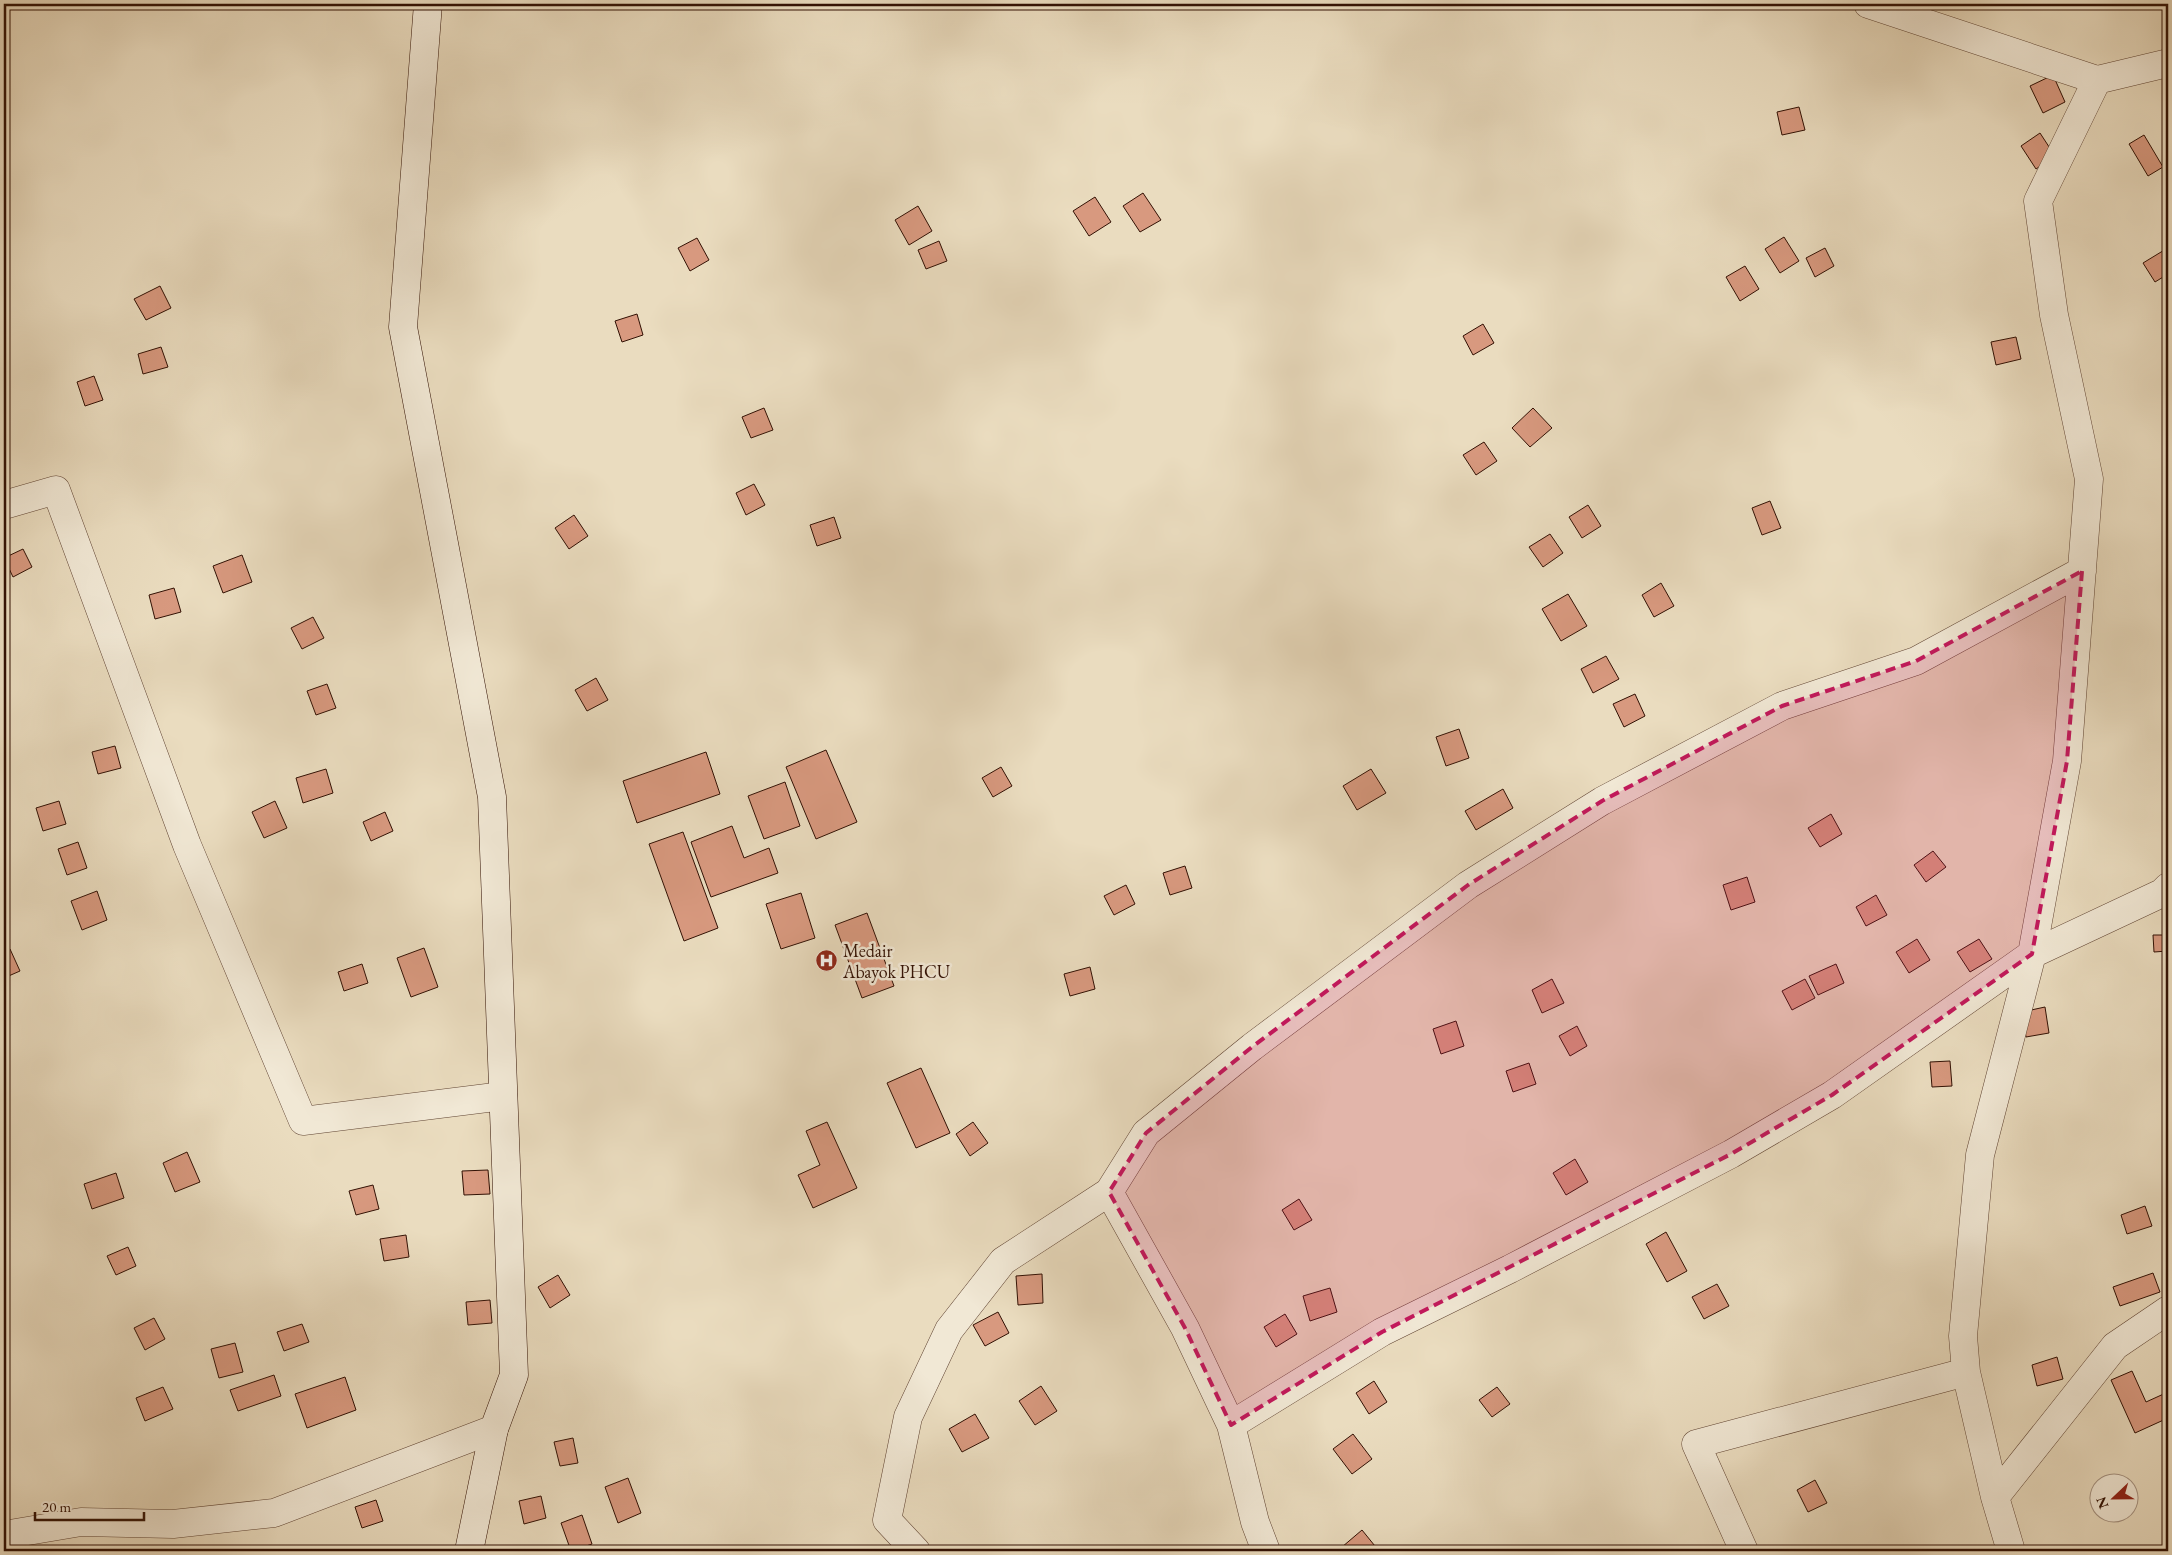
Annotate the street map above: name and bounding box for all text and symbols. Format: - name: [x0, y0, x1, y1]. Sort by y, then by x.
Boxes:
- place label: Medair Abayok PHCU: [842, 939, 951, 983]
- hospital icon: Medair Abayok PHCU: [815, 948, 839, 972]
- north arrow: [2090, 1472, 2140, 1522]
- scale bar: [35, 1490, 144, 1522]
- text: N: [2091, 1494, 2112, 1511]
- text: 20 m: [42, 1497, 71, 1516]

